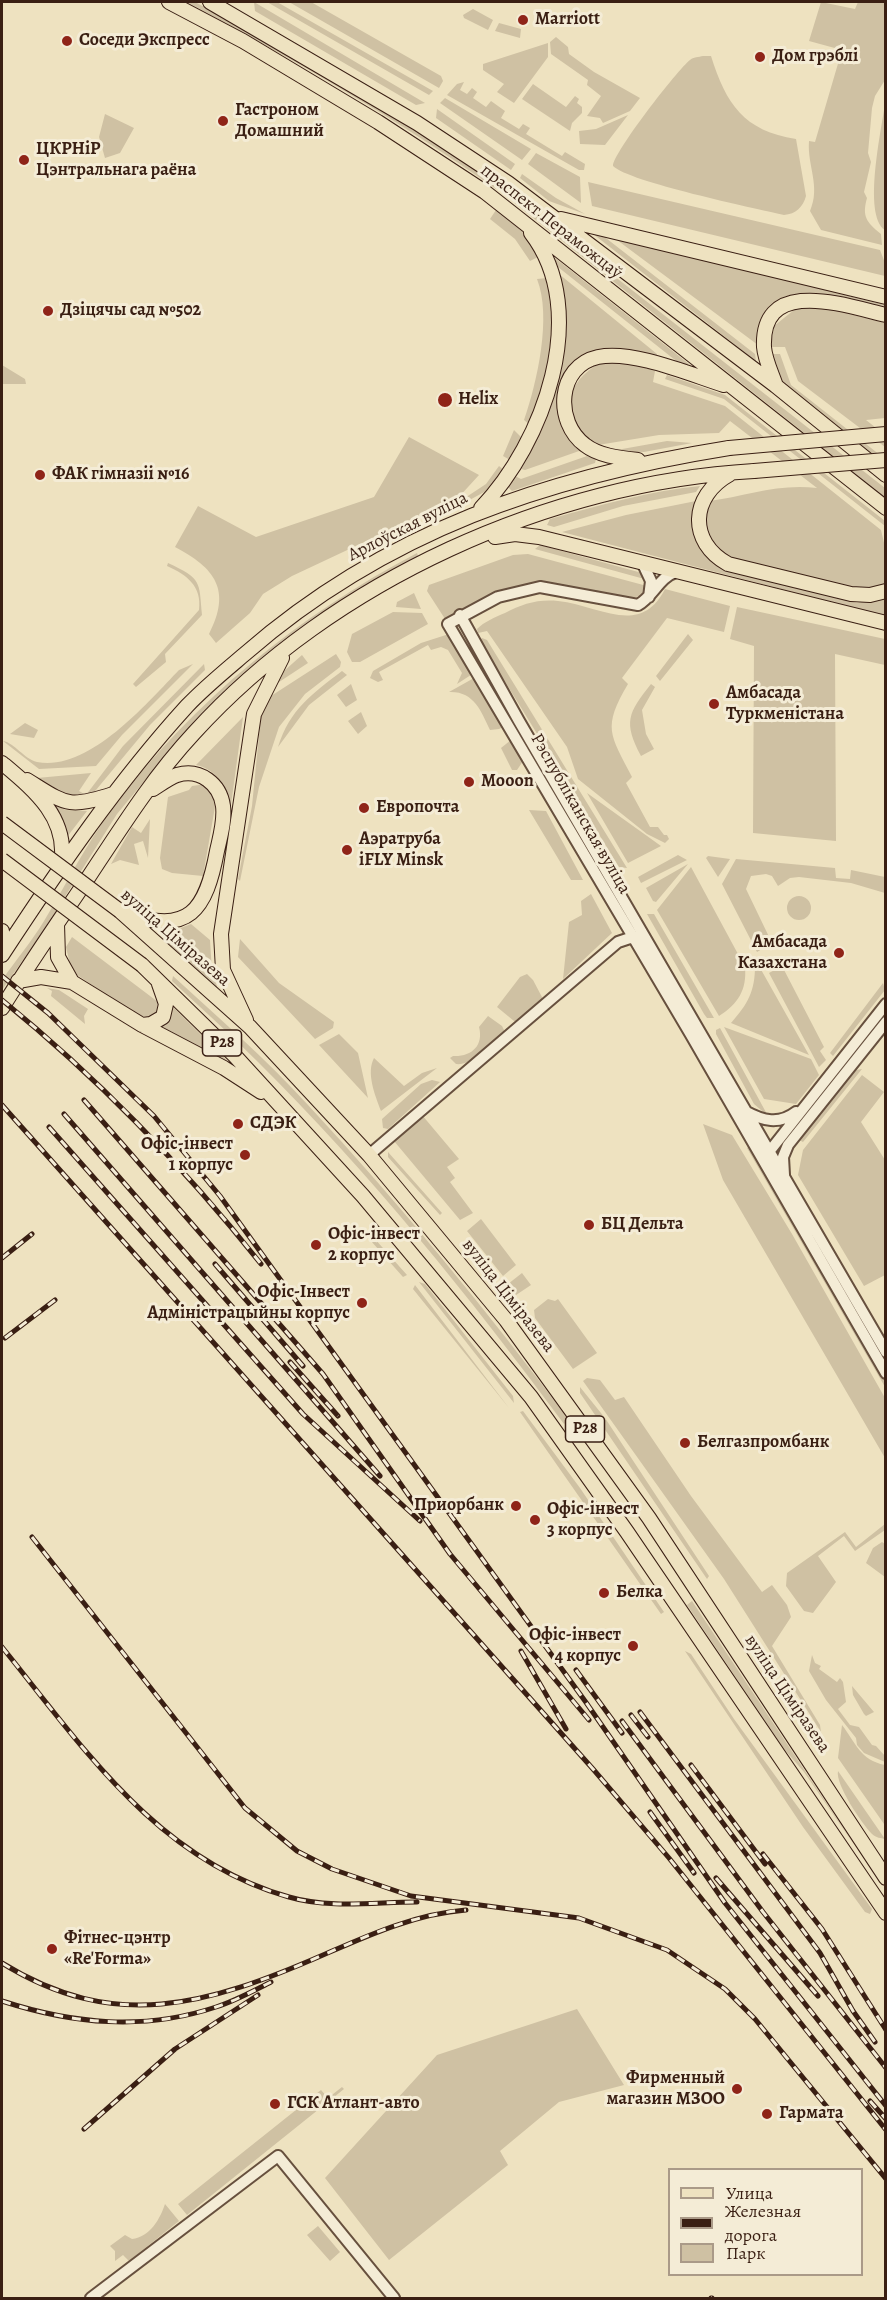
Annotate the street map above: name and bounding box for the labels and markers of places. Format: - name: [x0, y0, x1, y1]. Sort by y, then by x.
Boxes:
- place label: Marriott: [535, 9, 600, 31]
- marker: Marriott: [516, 13, 530, 27]
- place label: Соседи Экспресс: [79, 30, 210, 52]
- marker: Соседи Экспресс: [60, 34, 74, 48]
- place label: Дом грэблі: [772, 46, 858, 68]
- marker: Дом грэблі: [753, 50, 767, 64]
- place label: Гастроном Домашний: [235, 100, 324, 142]
- marker: Гастроном Домашний: [216, 114, 230, 128]
- place label: ЦКРНіР Цэнтральнага раёна: [36, 139, 196, 182]
- marker: ЦКРНіР Цэнтральнага раёна: [17, 153, 31, 167]
- place label: Дзіцячы сад №502: [60, 300, 201, 322]
- marker: Дзіцячы сад №502: [41, 304, 55, 318]
- place label: Helix: [458, 389, 498, 411]
- marker: Helix: [436, 391, 454, 409]
- place label: ФАК гімназіі №16: [52, 464, 189, 486]
- marker: ФАК гімназіі №16: [33, 468, 47, 482]
- place label: Амбасада Туркменістана: [726, 683, 844, 726]
- marker: Амбасада Туркменістана: [707, 697, 721, 711]
- place label: Mooon: [481, 771, 534, 793]
- marker: Mooon: [462, 775, 476, 789]
- place label: Европочта: [376, 797, 459, 819]
- marker: Европочта: [357, 801, 371, 815]
- place label: Аэратруба iFLY Minsk: [359, 829, 443, 872]
- marker: Аэратруба iFLY Minsk: [340, 843, 354, 857]
- place label: Амбасада Казахстана: [737, 932, 827, 974]
- marker: Амбасада Казахстана: [832, 946, 846, 960]
- place label: СДЭК: [250, 1113, 296, 1135]
- marker: СДЭК: [231, 1117, 245, 1131]
- place label: Офіс-інвест 1 корпус: [141, 1134, 233, 1176]
- marker: Офіс-інвест 1 корпус: [238, 1148, 252, 1162]
- place label: БЦ Дельта: [601, 1214, 683, 1236]
- marker: БЦ Дельта: [582, 1218, 596, 1232]
- place label: Офіс-інвест 2 корпус: [328, 1224, 420, 1266]
- marker: Офіс-інвест 2 корпус: [309, 1238, 323, 1252]
- place label: Офіс-Інвест Адміністрацыйны корпус: [147, 1282, 350, 1324]
- marker: Офіс-Інвест Адміністрацыйны корпус: [355, 1296, 369, 1310]
- place label: Белгазпромбанк: [697, 1432, 830, 1454]
- marker: Белгазпромбанк: [678, 1436, 692, 1450]
- place label: Приорбанк: [414, 1495, 504, 1517]
- marker: Приорбанк: [509, 1499, 523, 1513]
- place label: Офіс-інвест 3 корпус: [547, 1499, 639, 1541]
- marker: Офіс-інвест 3 корпус: [528, 1513, 542, 1527]
- place label: Белка: [616, 1582, 663, 1604]
- marker: Белка: [597, 1586, 611, 1600]
- place label: Офіс-інвест 4 корпус: [529, 1625, 621, 1668]
- marker: Офіс-інвест 4 корпус: [626, 1639, 640, 1653]
- place label: Фітнес-цэнтр «Re'Forma»: [64, 1928, 171, 1970]
- marker: Фітнес-цэнтр «Re'Forma»: [45, 1942, 59, 1956]
- place label: Фирменный магазин МЗОО: [606, 2068, 725, 2110]
- marker: Фирменный магазин МЗОО: [730, 2082, 744, 2096]
- place label: ГСК Атлант-авто: [287, 2093, 419, 2115]
- marker: ГСК Атлант-авто: [268, 2097, 282, 2111]
- place label: Гармата: [779, 2103, 843, 2125]
- marker: Гармата: [760, 2107, 774, 2121]

